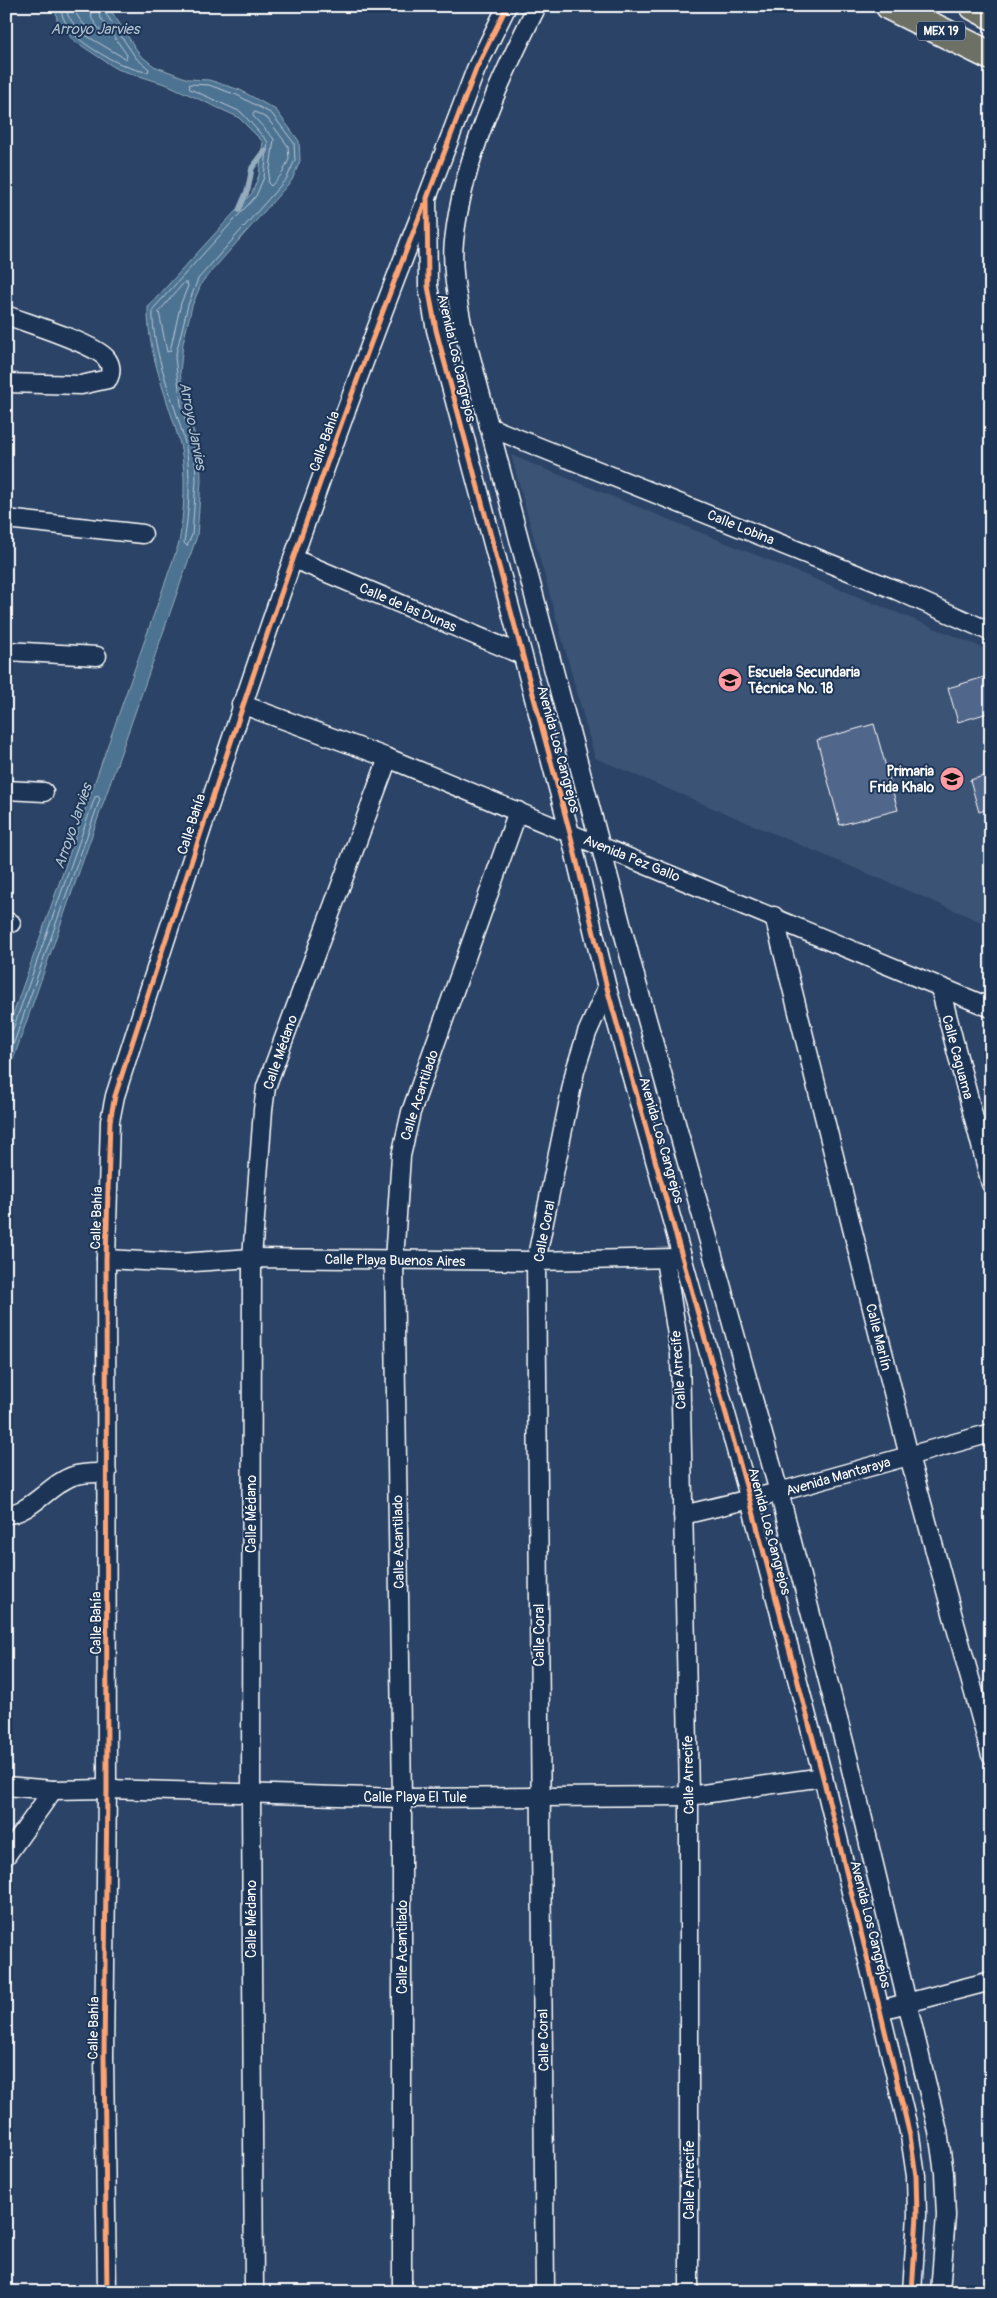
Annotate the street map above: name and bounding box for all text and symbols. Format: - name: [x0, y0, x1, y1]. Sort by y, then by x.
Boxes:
- water label: Arroyo Jarvies: [51, 20, 142, 39]
- road number: MEX 19: [917, 22, 965, 40]
- street label: Avenida Los Cangrejos: [433, 292, 480, 425]
- water label: Arroyo Jarvies: [175, 381, 211, 474]
- street label: Calle Bahía: [306, 409, 343, 474]
- street label: Calle Lobina: [705, 506, 777, 549]
- street label: Calle de las Dunas: [357, 579, 460, 636]
- place label: Escuela Secundaria Técnica No. 18: [747, 664, 860, 697]
- school or university icon: Escuela Secundaria Técnica No. 18: [717, 667, 743, 693]
- street label: Avenida Los Cangrejos: [533, 684, 584, 815]
- place label: Primaria Frida Khalo: [869, 763, 934, 796]
- school or university icon: Primaria Frida Khalo: [939, 766, 965, 792]
- water label: Arroyo Jarvies: [50, 779, 98, 871]
- street label: Calle Bahía: [174, 791, 209, 857]
- street label: Avenida Pez Gallo: [581, 831, 683, 886]
- street label: Calle Médano: [260, 1012, 301, 1092]
- street label: Calle Caguama: [938, 1013, 977, 1101]
- street label: Calle Acantilado: [397, 1047, 442, 1142]
- street label: Avenida Los Cangrejos: [635, 1075, 688, 1206]
- street label: Calle Bahía: [87, 1186, 106, 1250]
- street label: Calle Coral: [530, 1199, 559, 1264]
- street label: Calle Playa Buenos Aires: [324, 1251, 466, 1270]
- street label: Calle Marlín: [862, 1302, 895, 1372]
- street label: Calle Arrecife: [667, 1330, 690, 1410]
- street label: Avenida Mantaraya: [784, 1453, 892, 1500]
- street label: Avenida Los Cangrejos: [744, 1466, 795, 1597]
- street label: Calle Médano: [243, 1475, 260, 1553]
- street label: Calle Acantilado: [389, 1494, 408, 1589]
- street label: Calle Bahía: [88, 1591, 105, 1655]
- street label: Calle Coral: [531, 1604, 548, 1666]
- street label: Calle Arrecife: [679, 1735, 698, 1815]
- street label: Calle Playa El Tule: [363, 1789, 467, 1806]
- street label: Avenida Los Cangrejos: [846, 1859, 895, 1990]
- street label: Calle Médano: [243, 1880, 260, 1958]
- street label: Calle Acantilado: [394, 1900, 411, 1994]
- street label: Calle Bahía: [84, 1996, 103, 2060]
- street label: Calle Coral: [534, 2008, 553, 2072]
- street label: Calle Arrecife: [681, 2141, 698, 2219]

